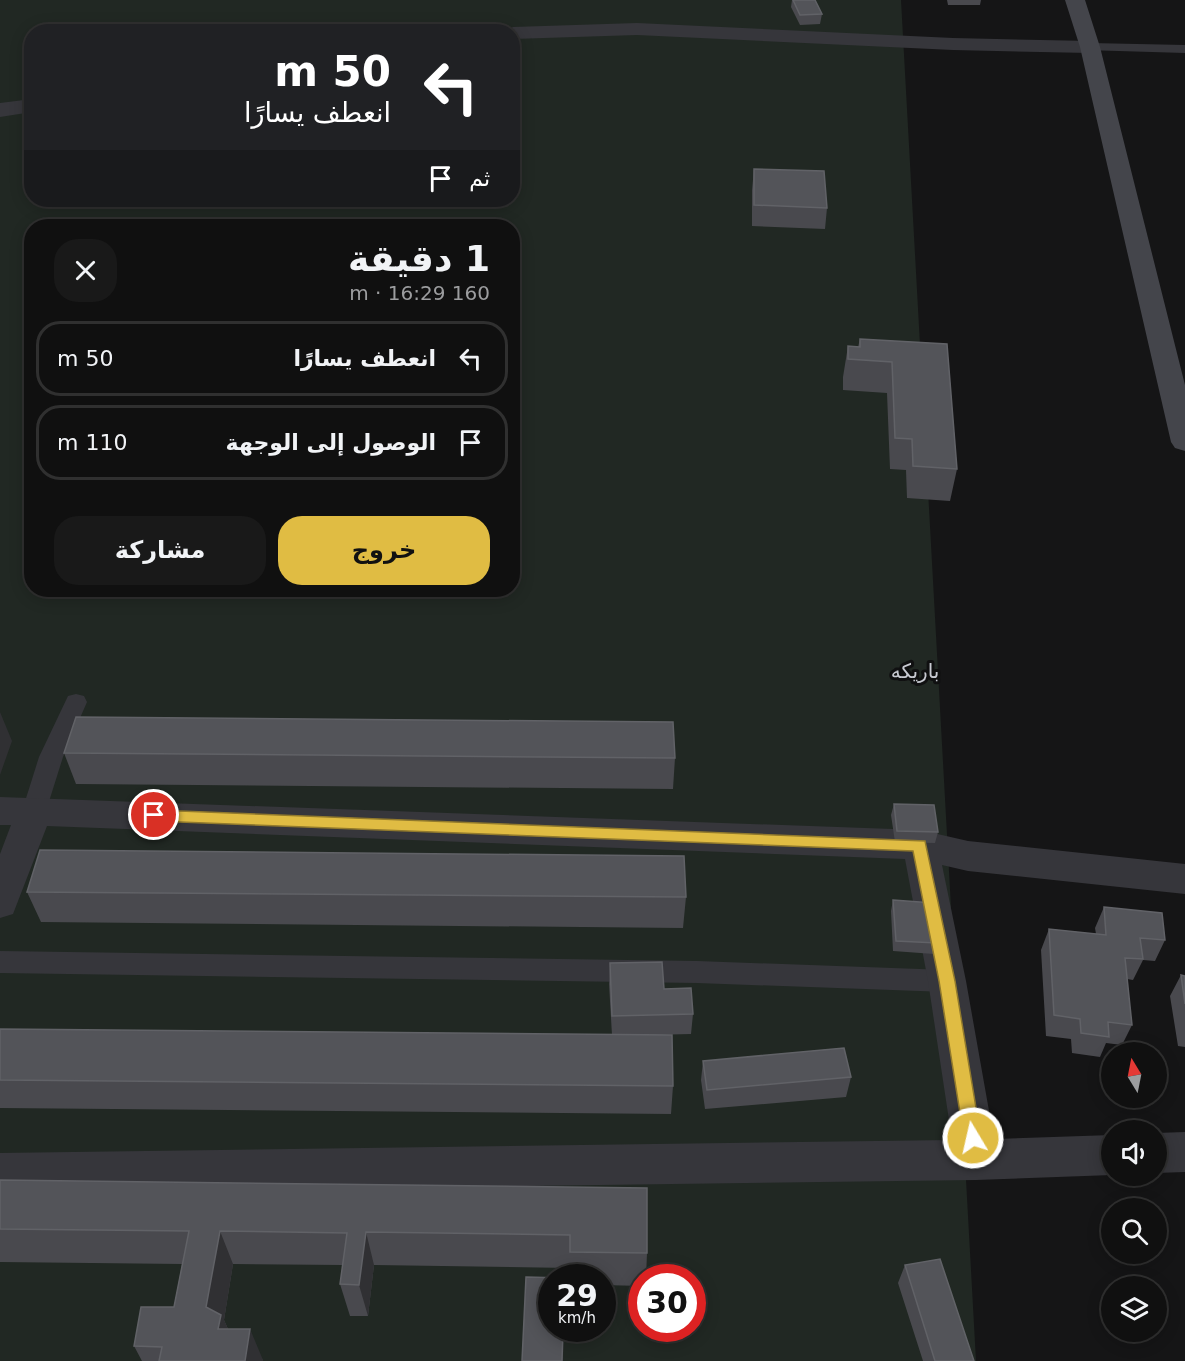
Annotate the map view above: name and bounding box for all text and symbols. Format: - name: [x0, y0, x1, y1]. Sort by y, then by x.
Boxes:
- text: 50 m: [274, 47, 391, 96]
- icon: left: [412, 48, 490, 126]
- text: انعطف يسارًا: [244, 97, 391, 128]
- icon: arrive: [424, 162, 457, 195]
- text: ثم: [469, 166, 490, 191]
- text: 1 دقيقة: [348, 238, 490, 279]
- button: close: [54, 239, 117, 302]
- text: 160 m · 16:29: [349, 281, 490, 305]
- icon: left: [454, 342, 487, 375]
- text: 50 m: [57, 346, 113, 371]
- text: انعطف يسارًا: [293, 346, 436, 371]
- icon: arrive: [454, 426, 487, 459]
- text: 110 m: [57, 430, 127, 455]
- text: الوصول إلى الوجهة: [226, 430, 436, 455]
- button: مشاركة: [54, 516, 266, 585]
- button: خروج: [278, 516, 490, 585]
- district label: باریکە: [891, 659, 939, 683]
- pin: [128, 789, 179, 840]
- icon: arrive: [137, 798, 170, 831]
- north arrow: [1101, 1042, 1167, 1108]
- map controls: [1101, 1042, 1167, 1342]
- position arrow: [941, 1106, 1005, 1170]
- button: sound: [1101, 1120, 1167, 1186]
- button: search: [1101, 1198, 1167, 1264]
- speed limit sign: 30: [628, 1264, 706, 1342]
- button: layers: [1101, 1276, 1167, 1342]
- text: 29: [556, 1278, 598, 1313]
- text: km/h: [558, 1309, 596, 1327]

